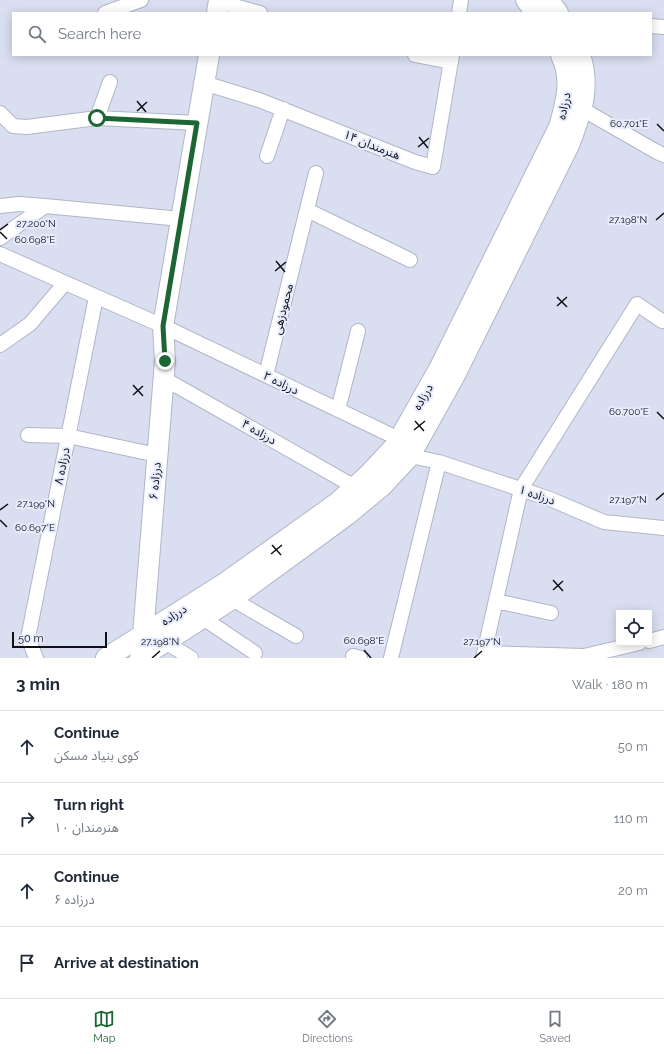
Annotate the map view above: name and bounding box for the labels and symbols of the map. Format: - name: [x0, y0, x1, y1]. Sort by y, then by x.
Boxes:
- street label: درزاده: [554, 91, 574, 121]
- route start: [88, 109, 106, 127]
- text: 60.701°E: [610, 118, 648, 129]
- street label: هنرمندان ۱۴: [342, 127, 403, 163]
- text: 27.198°N: [609, 214, 647, 225]
- text: 27.200°N: [16, 218, 56, 229]
- text: 60.698°E: [15, 234, 55, 245]
- street label: محمودزهی: [270, 282, 296, 336]
- route end: [156, 352, 174, 370]
- street label: درزاده ۲: [261, 368, 301, 398]
- street label: درزاده: [410, 381, 436, 412]
- text: 60.700°E: [609, 406, 649, 417]
- street label: درزاده ۴: [239, 417, 279, 448]
- street label: درزاده ۸: [52, 446, 73, 486]
- street label: درزاده ۶: [146, 461, 164, 500]
- street label: درزاده ۱: [517, 482, 557, 508]
- text: 27.197°N: [609, 494, 647, 505]
- text: 27.199°N: [17, 498, 55, 509]
- text: 60.697°E: [15, 522, 55, 533]
- street label: درزاده: [159, 601, 190, 628]
- scale bar: [12, 630, 107, 649]
- text: 60.698°E: [344, 635, 384, 646]
- text: 27.198°N: [141, 636, 179, 647]
- text: 27.197°N: [463, 636, 501, 647]

